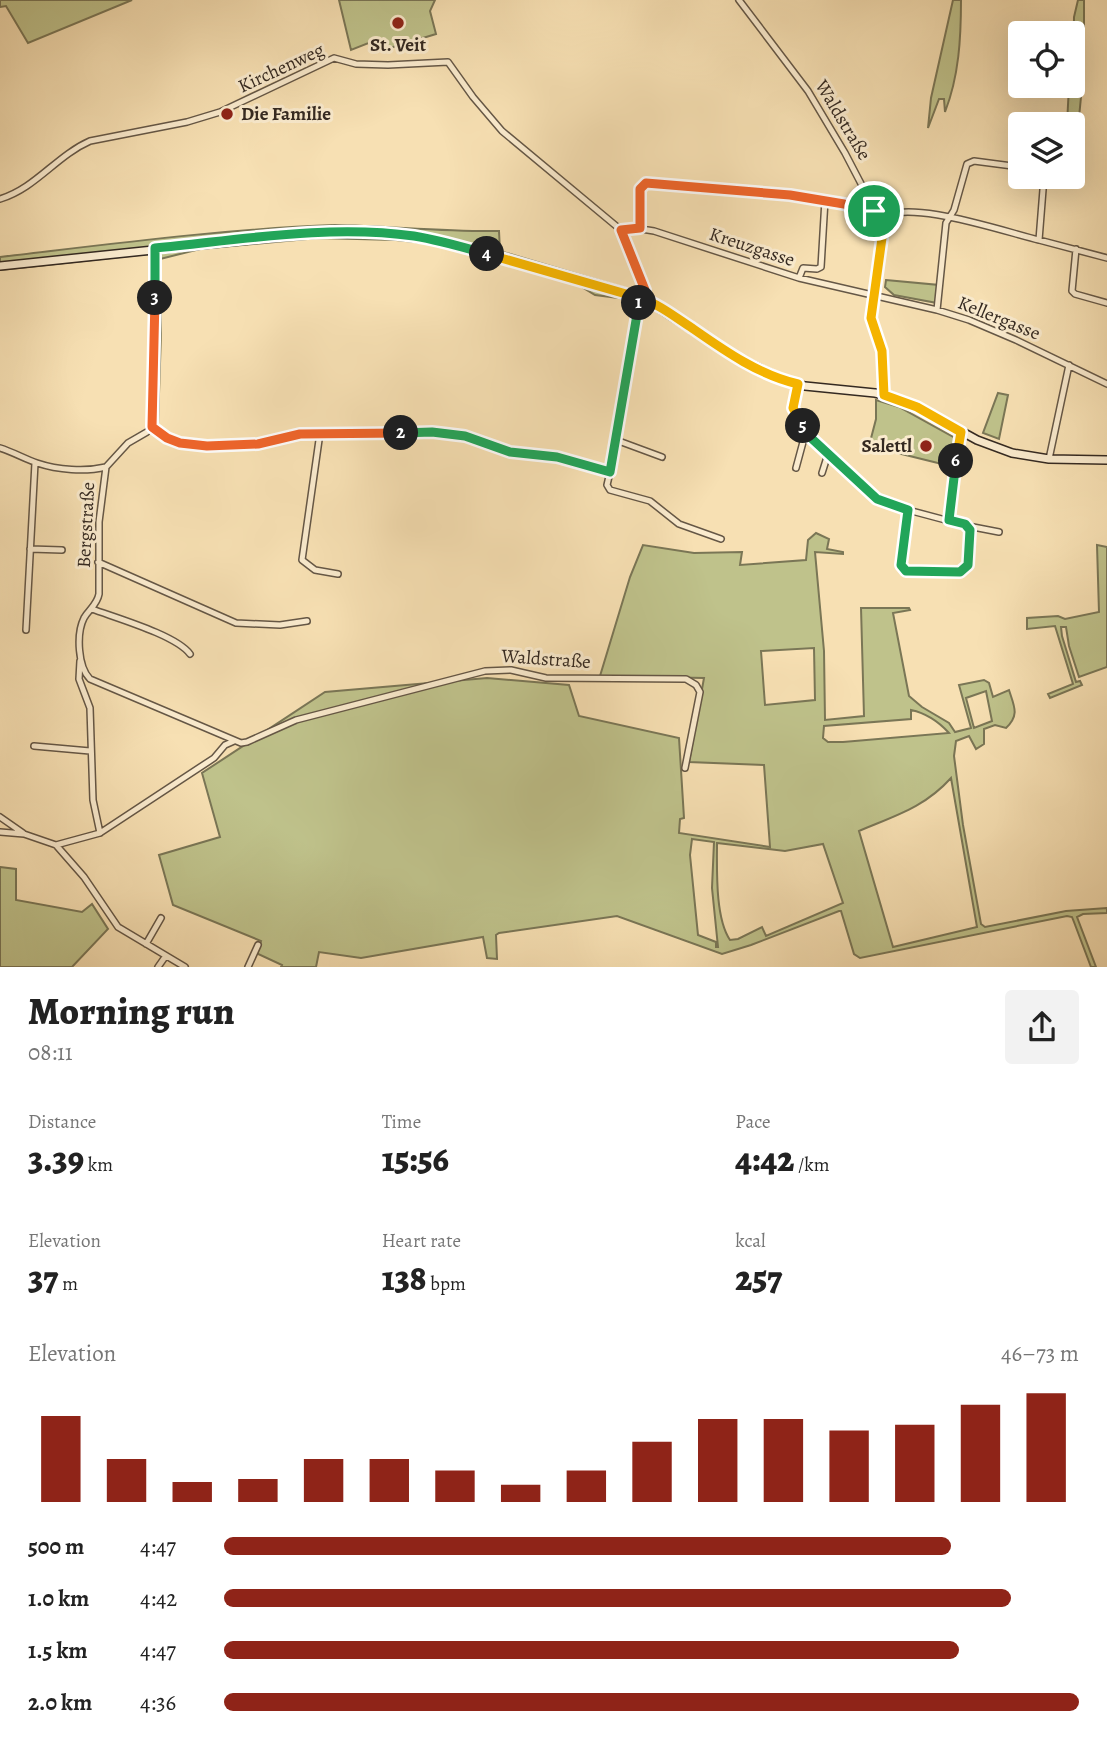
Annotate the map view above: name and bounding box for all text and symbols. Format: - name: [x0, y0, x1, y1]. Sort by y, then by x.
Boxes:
- marker: St. Veit: [390, 15, 406, 31]
- map controls: [1008, 21, 1085, 189]
- button: locate: [1008, 21, 1085, 98]
- place label: St. Veit: [370, 32, 427, 58]
- street label: Kirchenweg: [234, 37, 329, 99]
- street label: Waldstraße: [808, 74, 877, 165]
- place label: Die Familie: [241, 101, 331, 127]
- marker: Die Familie: [219, 106, 235, 122]
- button: layers: [1008, 112, 1085, 189]
- pin: [844, 181, 904, 241]
- icon: arrive: [855, 192, 893, 230]
- street label: Kreuzgasse: [706, 221, 798, 273]
- pin: 4: [470, 236, 504, 272]
- text: 4: [482, 240, 491, 266]
- pin: 3: [138, 280, 172, 316]
- text: 3: [150, 284, 159, 310]
- pin: 1: [622, 286, 656, 320]
- text: 1: [635, 289, 642, 315]
- street label: Kellergasse: [954, 290, 1044, 346]
- pin: 5: [786, 408, 820, 444]
- text: 5: [798, 412, 807, 438]
- pin: 2: [384, 416, 418, 450]
- text: 2: [396, 419, 405, 445]
- place label: Salettl: [861, 433, 912, 459]
- marker: Salettl: [918, 438, 934, 454]
- pin: 6: [939, 444, 974, 478]
- text: 6: [951, 447, 960, 473]
- street label: Bergstraße: [71, 481, 101, 569]
- street label: Waldstraße: [499, 643, 592, 675]
- text: Morning run: [28, 985, 235, 1037]
- button: share: [1005, 990, 1079, 1064]
- text: 08:11: [28, 1037, 73, 1068]
- text: Distance: [28, 1109, 96, 1135]
- text: Time: [382, 1109, 421, 1135]
- text: Pace: [735, 1109, 771, 1135]
- text: 3.39: [28, 1135, 84, 1183]
- text: 15:56: [382, 1135, 449, 1183]
- text: 4:42: [735, 1135, 794, 1183]
- text: km: [84, 1152, 113, 1178]
- text: /km: [794, 1152, 830, 1178]
- text: Elevation: [28, 1228, 101, 1254]
- text: Heart rate: [382, 1228, 461, 1254]
- text: kcal: [735, 1228, 766, 1254]
- text: 37: [28, 1254, 58, 1302]
- text: 138: [382, 1254, 427, 1302]
- text: 257: [735, 1254, 782, 1302]
- text: m: [58, 1271, 78, 1297]
- text: bpm: [427, 1271, 466, 1297]
- text: Elevation: [28, 1338, 116, 1369]
- text: 46–73 m: [1001, 1338, 1079, 1369]
- text: 500 m: [28, 1531, 84, 1562]
- text: 4:47: [140, 1531, 176, 1562]
- text: 1.0 km: [28, 1583, 89, 1614]
- text: 4:42: [140, 1583, 177, 1614]
- text: 1.5 km: [28, 1635, 88, 1666]
- text: 4:47: [140, 1635, 176, 1666]
- text: 2.0 km: [28, 1687, 92, 1718]
- text: 4:36: [140, 1687, 176, 1718]

